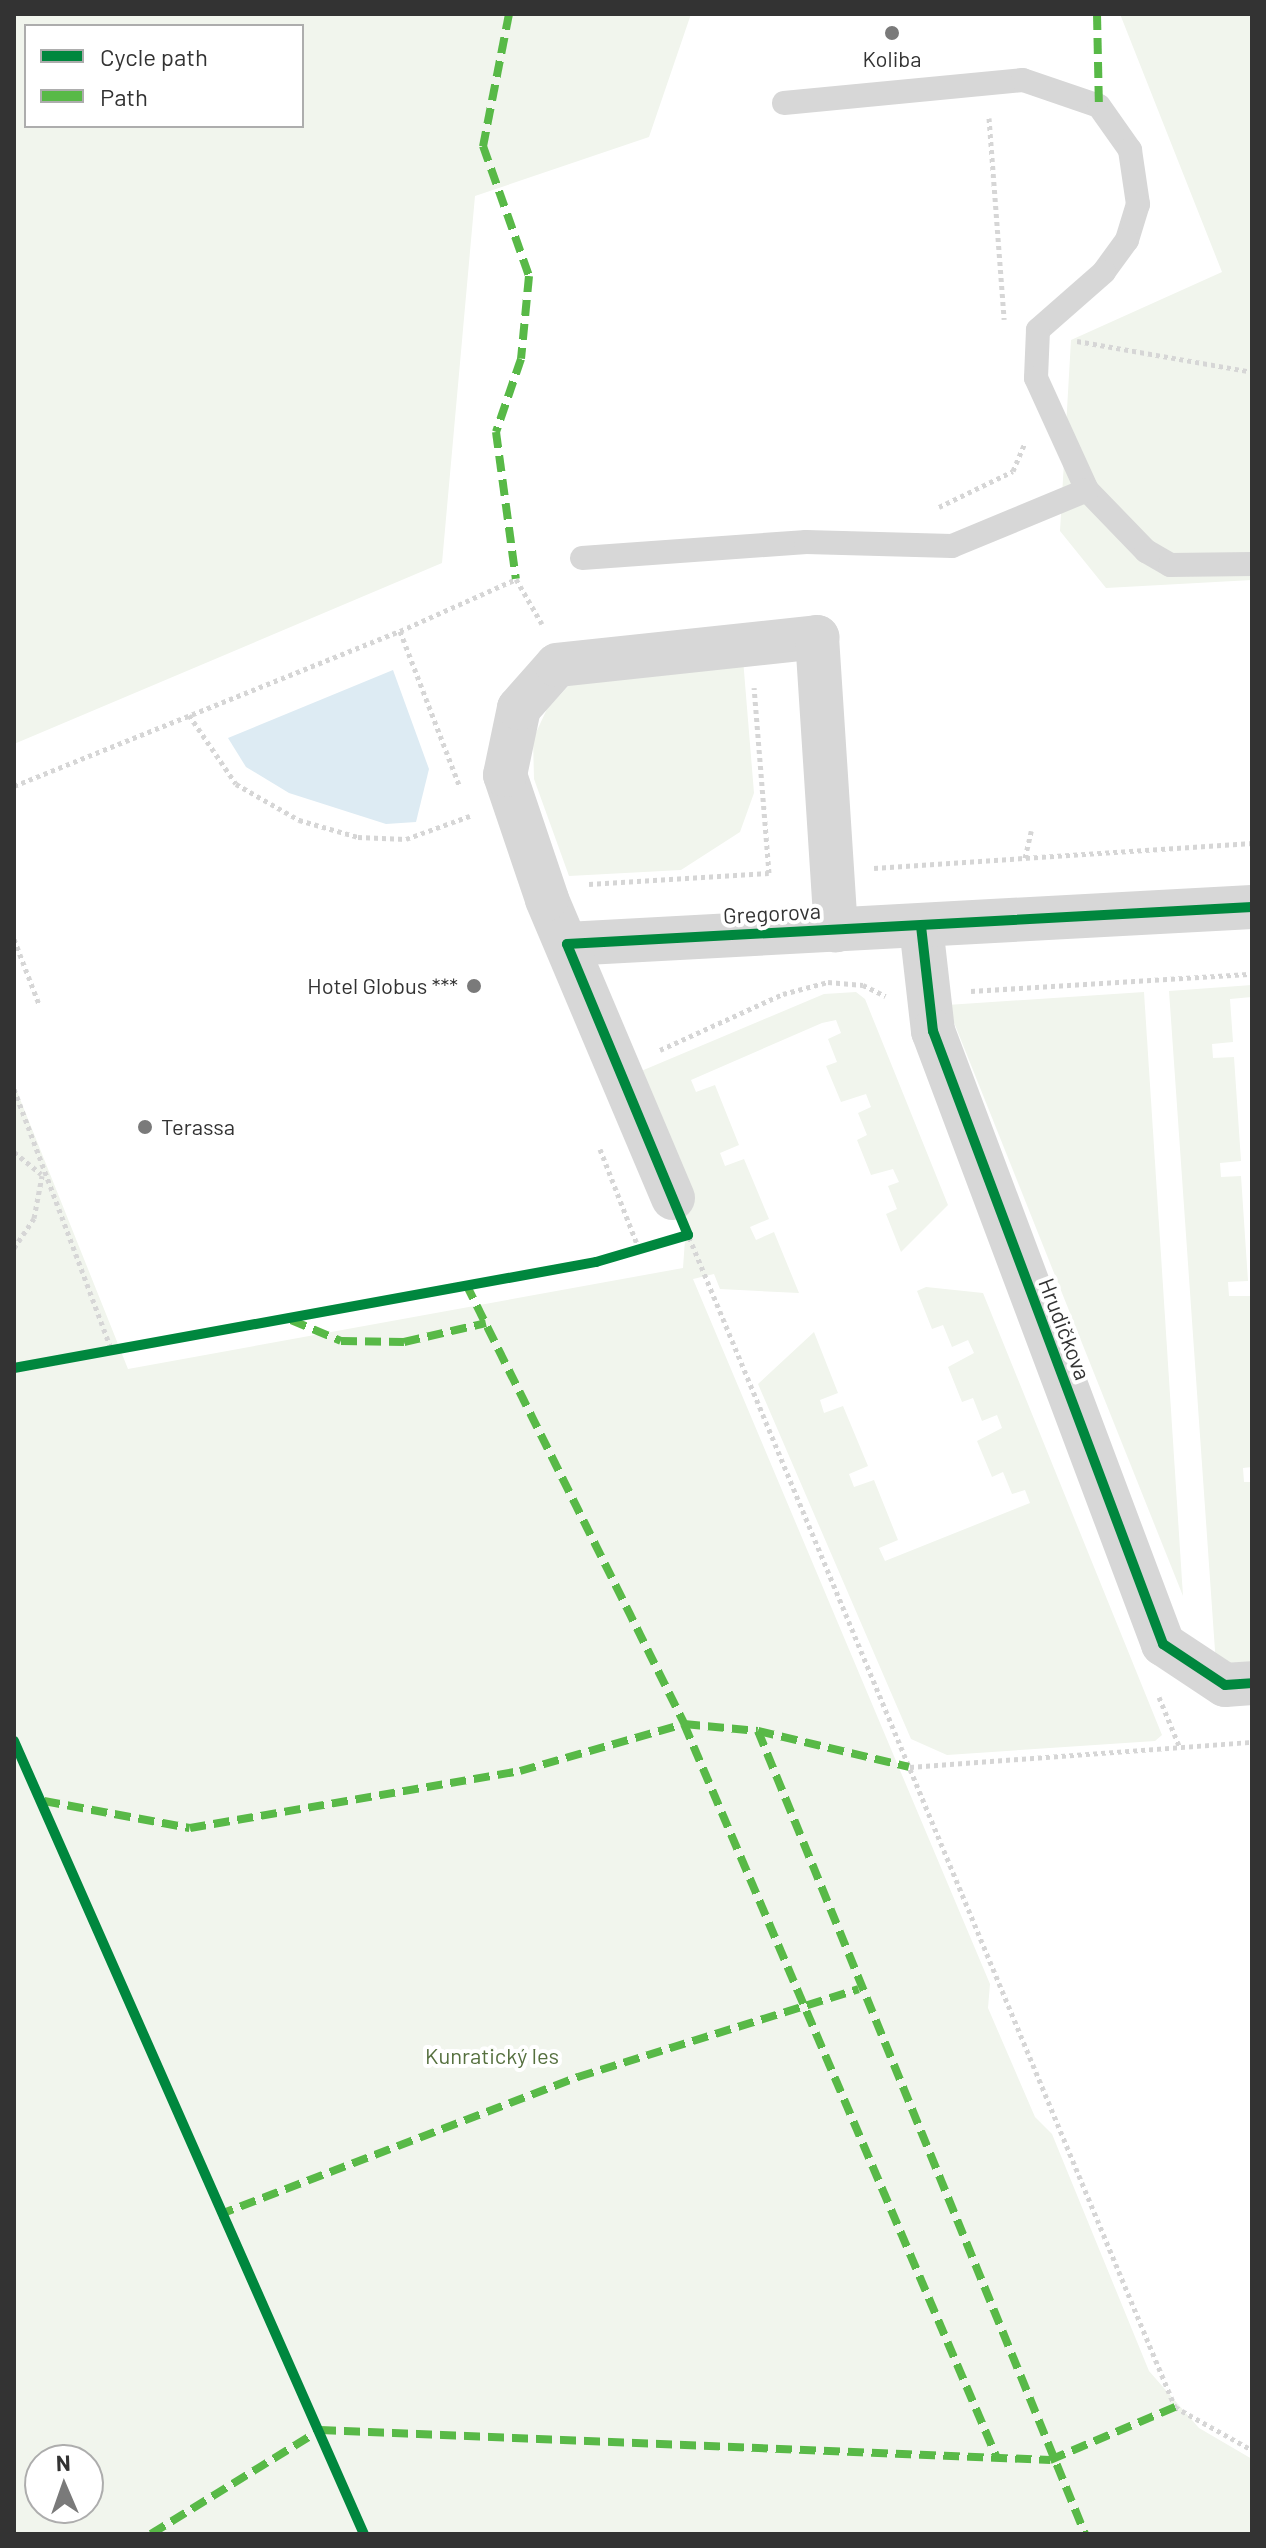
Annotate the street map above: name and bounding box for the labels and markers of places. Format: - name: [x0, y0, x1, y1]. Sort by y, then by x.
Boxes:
- marker: Koliba: [883, 24, 901, 42]
- place label: Koliba: [862, 46, 922, 72]
- place label: Hotel Globus ***: [307, 973, 458, 999]
- marker: Hotel Globus ***: [465, 977, 483, 995]
- place label: Terassa: [161, 1114, 235, 1140]
- marker: Terassa: [136, 1118, 154, 1136]

